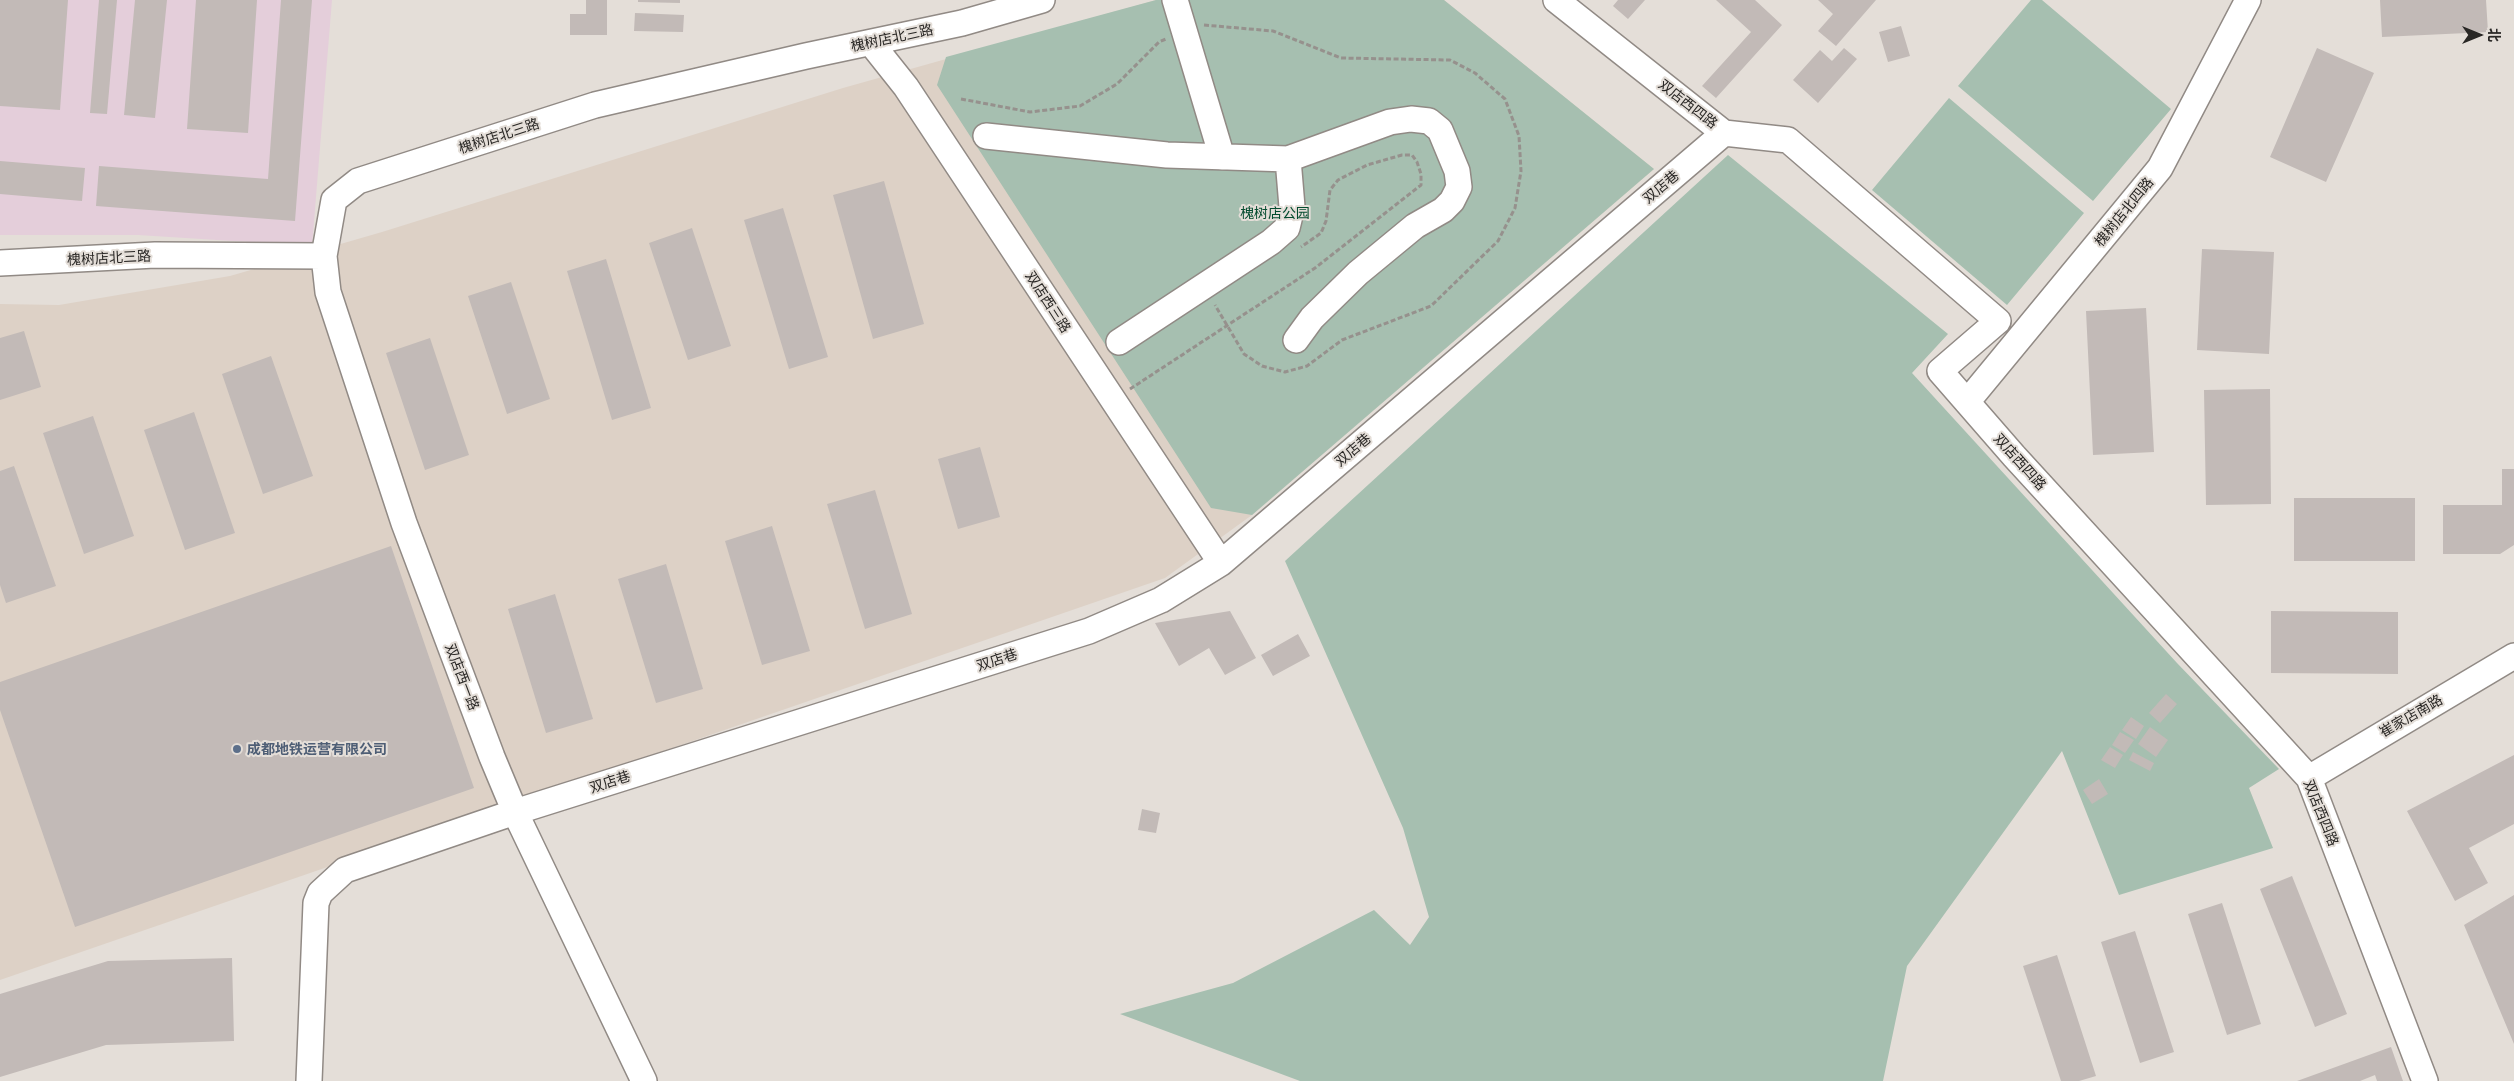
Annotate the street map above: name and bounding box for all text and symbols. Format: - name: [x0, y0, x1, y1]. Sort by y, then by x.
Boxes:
- north arrow: [2454, 10, 2504, 60]
- street label: 槐树店北三路: [849, 21, 935, 55]
- text: 北: [2486, 28, 2503, 42]
- street label: 双店西四路: [1655, 76, 1721, 132]
- street label: 槐树店北三路: [456, 115, 542, 157]
- street label: 双店巷: [1640, 167, 1682, 207]
- street label: 槐树店北四路: [2091, 174, 2157, 250]
- park label: 槐树店公园: [1240, 205, 1310, 221]
- street label: 槐树店北三路: [67, 247, 151, 269]
- street label: 双店西三路: [1022, 268, 1074, 336]
- street label: 双店巷: [1332, 430, 1374, 470]
- street label: 双店西四路: [1990, 430, 2050, 494]
- street label: 双店西一路: [442, 641, 482, 713]
- street label: 双店巷: [974, 646, 1020, 674]
- street label: 崔家店南路: [2376, 691, 2446, 741]
- place label: 成都地铁运营有限公司: [247, 741, 387, 757]
- marker: 成都地铁运营有限公司: [231, 743, 243, 755]
- street label: 双店巷: [587, 768, 633, 796]
- street label: 双店西四路: [2300, 777, 2342, 849]

